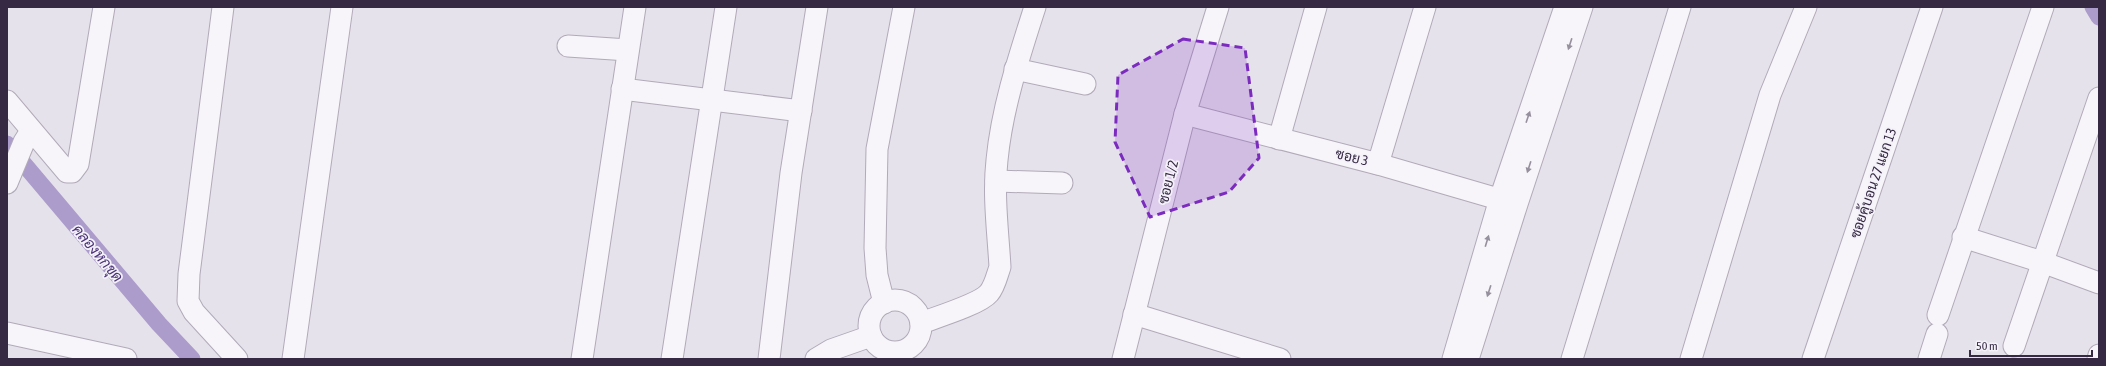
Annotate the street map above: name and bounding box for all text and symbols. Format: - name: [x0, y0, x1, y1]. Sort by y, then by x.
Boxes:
- one-way arrow: [1567, 38, 1573, 50]
- one-way arrow: [1525, 111, 1531, 123]
- street label: ซอยคู้บอน 27 แยก 13: [1846, 125, 1901, 241]
- street label: ซอย 3: [1334, 145, 1370, 169]
- street label: ซอย 1/2: [1155, 158, 1181, 206]
- one-way arrow: [1526, 162, 1532, 174]
- water label: คลองหกขุด: [67, 221, 127, 287]
- one-way arrow: [1484, 235, 1490, 247]
- one-way arrow: [1486, 285, 1492, 297]
- scale bar: [1970, 332, 2092, 358]
- text: 50 m: [1976, 339, 1998, 353]

